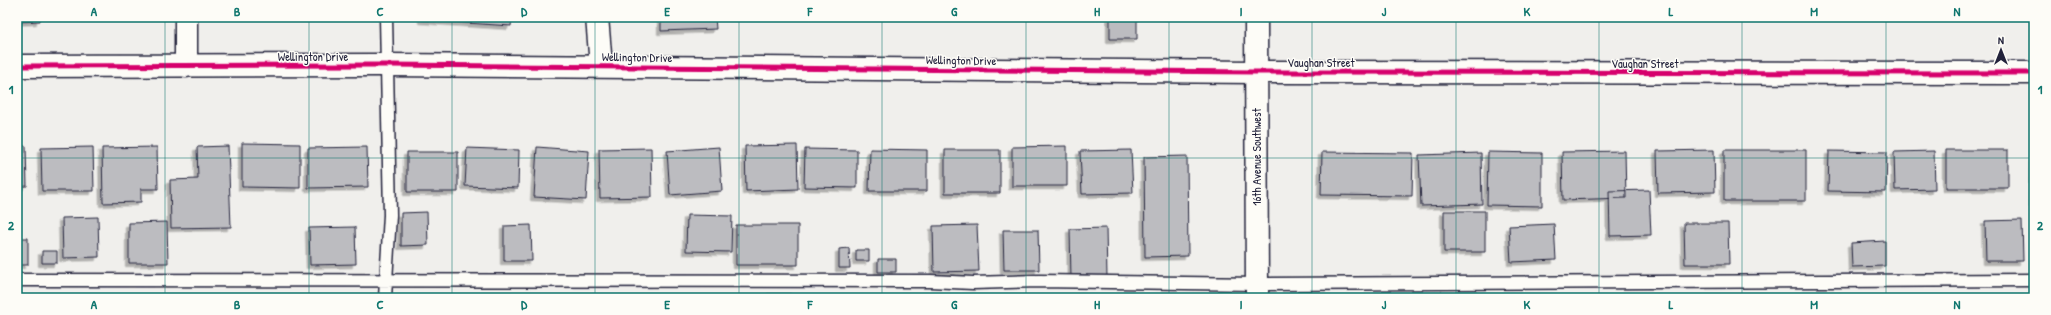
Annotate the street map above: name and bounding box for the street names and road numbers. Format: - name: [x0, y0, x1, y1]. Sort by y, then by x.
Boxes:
- street label: Wellington Drive: [278, 48, 348, 65]
- street label: Wellington Drive: [602, 48, 673, 66]
- street label: Wellington Drive: [926, 51, 997, 69]
- street label: Vaughan Street: [1287, 54, 1356, 71]
- street label: Vaughan Street: [1611, 55, 1680, 72]
- street label: 16th Avenue Southwest: [1248, 107, 1265, 206]

